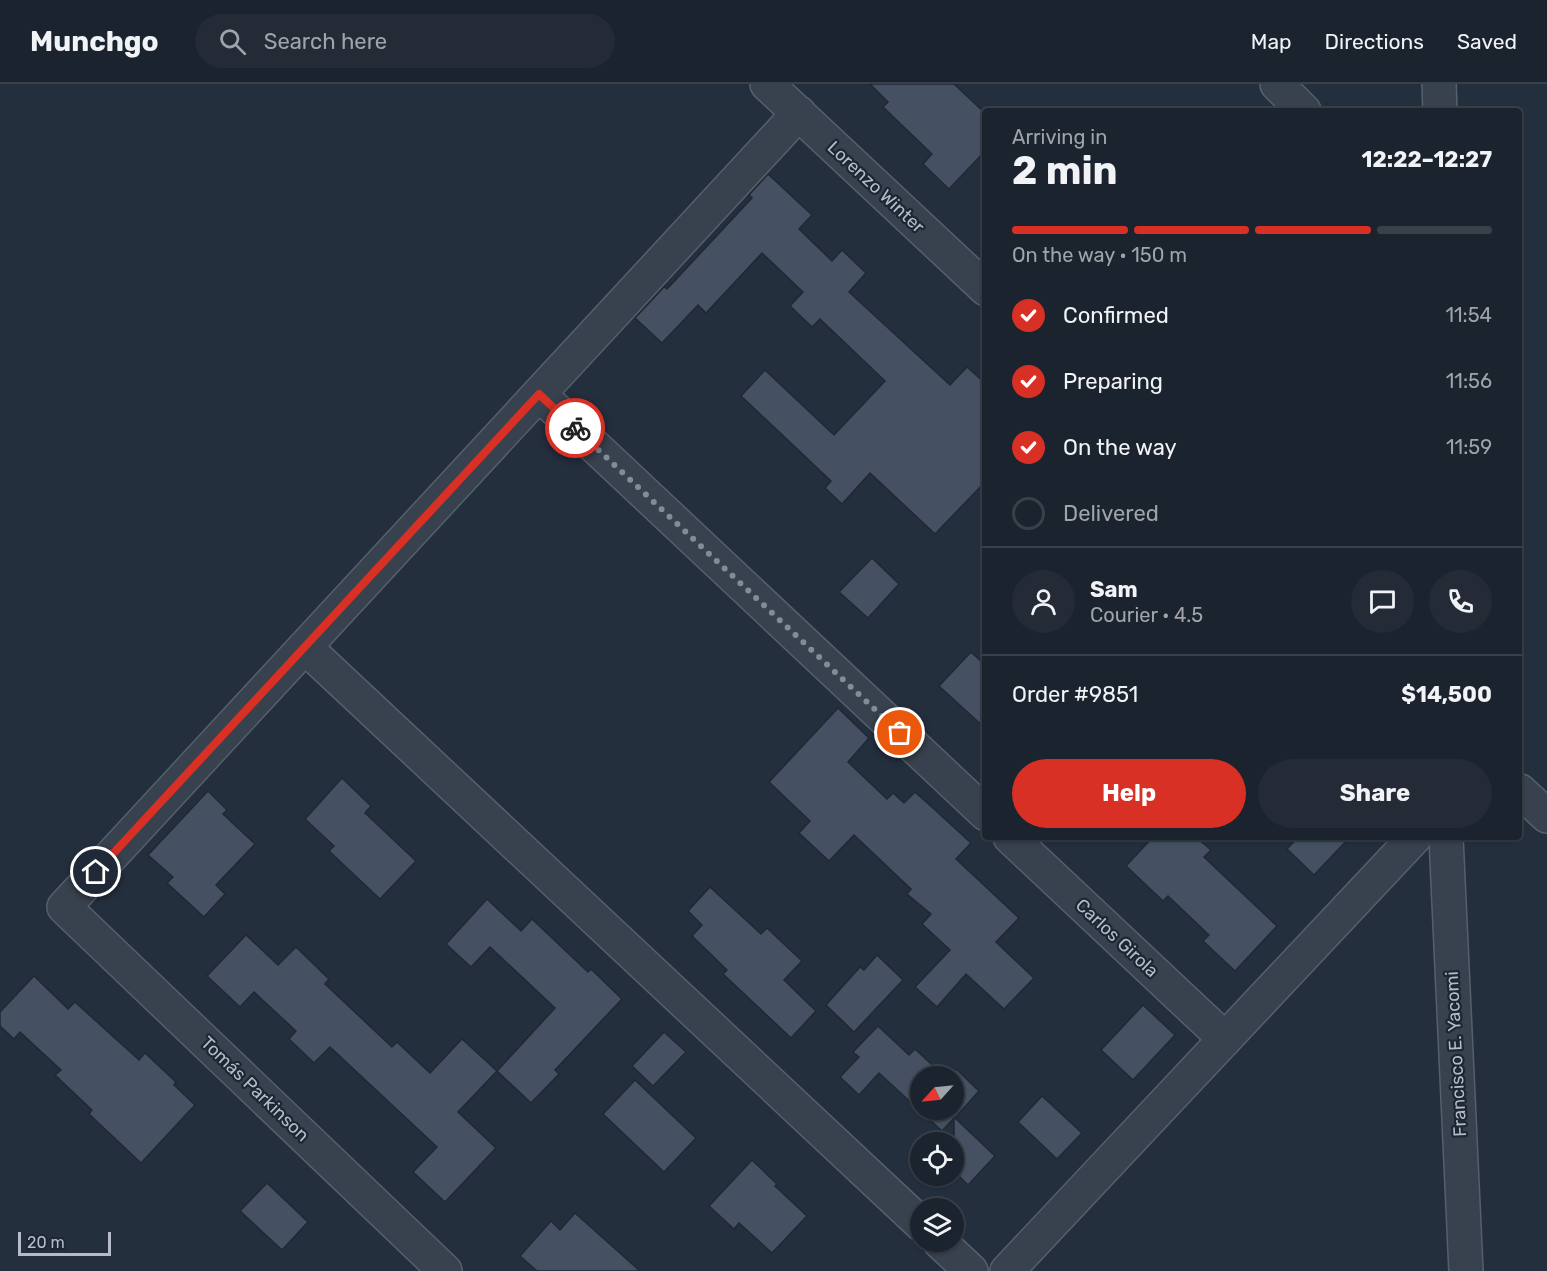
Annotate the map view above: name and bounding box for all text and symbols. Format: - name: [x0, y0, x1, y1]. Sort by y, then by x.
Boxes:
- search box: [195, 14, 615, 68]
- text: Munchgo: [30, 25, 159, 58]
- icon: search: [216, 25, 249, 58]
- text: Search here: [264, 28, 387, 55]
- text: Map: [1251, 29, 1292, 54]
- text: Directions: [1325, 29, 1424, 54]
- text: Saved: [1457, 29, 1517, 54]
- text: Arriving in: [1012, 125, 1107, 149]
- street label: Lorenzo Winter: [823, 136, 929, 238]
- text: 12:22–12:27: [1362, 146, 1492, 173]
- text: 2 min: [1012, 148, 1118, 194]
- text: On the way · 150 m: [1012, 243, 1187, 267]
- icon: check: [1012, 299, 1045, 332]
- text: Confirmed: [1063, 302, 1169, 329]
- text: 11:54: [1445, 303, 1492, 327]
- icon: check: [1012, 365, 1045, 398]
- text: Preparing: [1063, 368, 1163, 395]
- text: 11:56: [1446, 369, 1492, 393]
- courier: [545, 398, 605, 458]
- icon: bike: [559, 412, 592, 445]
- icon: check: [1012, 431, 1045, 464]
- text: On the way: [1063, 434, 1177, 461]
- text: 11:59: [1446, 435, 1492, 459]
- text: Delivered: [1063, 500, 1159, 527]
- button: person: [1012, 570, 1075, 633]
- button: chat: [1351, 570, 1414, 633]
- button: phone: [1429, 570, 1492, 633]
- text: Sam: [1090, 576, 1138, 603]
- text: Courier · 4.5: [1090, 603, 1203, 627]
- text: Order #9851: [1012, 681, 1138, 708]
- text: $14,500: [1401, 681, 1492, 708]
- pin: [874, 707, 925, 758]
- icon: bag: [883, 716, 916, 749]
- button: Help: [1012, 759, 1246, 828]
- button: Share: [1258, 759, 1492, 828]
- pin: [70, 846, 121, 897]
- icon: home: [79, 855, 112, 888]
- street label: Carlos Girola: [1071, 894, 1163, 982]
- street label: Francisco E. Yacomi: [1441, 971, 1471, 1137]
- street label: Tomás Parkinson: [196, 1032, 314, 1146]
- north arrow: [910, 1066, 964, 1120]
- map controls: [910, 1066, 964, 1252]
- button: locate: [910, 1132, 964, 1186]
- button: layers: [910, 1198, 964, 1252]
- scale bar: [18, 1229, 111, 1256]
- text: 20 m: [27, 1233, 65, 1252]

